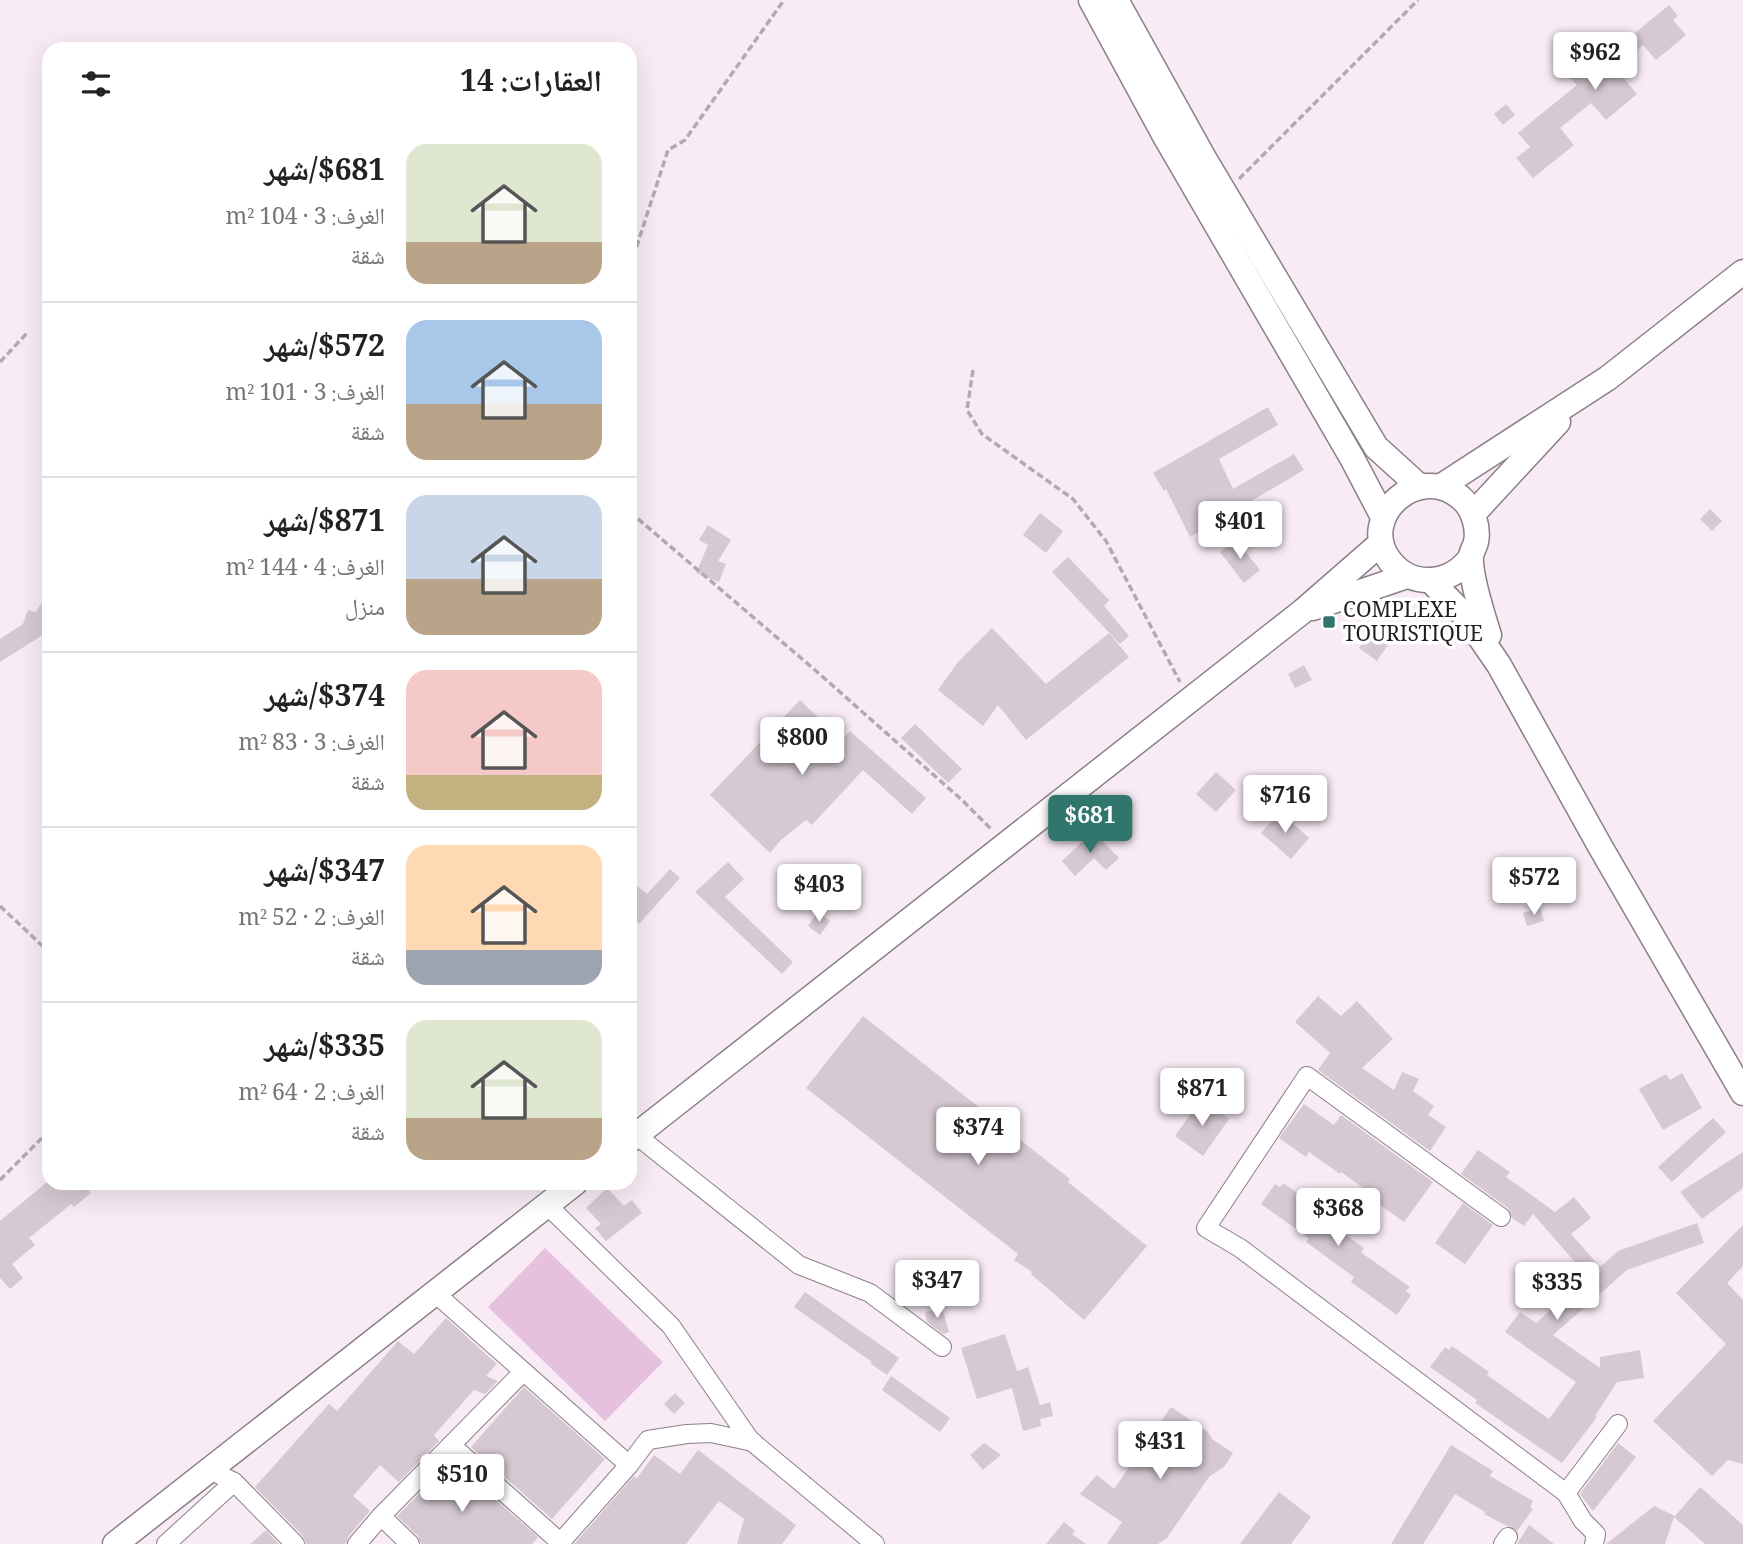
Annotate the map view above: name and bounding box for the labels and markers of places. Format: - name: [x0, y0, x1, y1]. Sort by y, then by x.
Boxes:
- pin: $962: [1554, 32, 1636, 92]
- pin: $401: [1199, 502, 1281, 561]
- place label: COMPLEXE TOURISTIQUE: [1343, 595, 1483, 654]
- marker: COMPLEXE TOURISTIQUE: [1321, 614, 1337, 630]
- pin: $800: [761, 718, 843, 777]
- pin: $716: [1244, 776, 1326, 835]
- pin: $681: [1049, 796, 1131, 855]
- pin: $572: [1493, 858, 1575, 917]
- pin: $403: [778, 864, 860, 924]
- pin: $871: [1161, 1068, 1243, 1128]
- pin: $374: [937, 1108, 1019, 1167]
- pin: $368: [1297, 1188, 1379, 1248]
- pin: $347: [896, 1260, 978, 1320]
- pin: $335: [1516, 1262, 1598, 1322]
- pin: $431: [1119, 1422, 1201, 1481]
- pin: $510: [421, 1454, 503, 1514]

